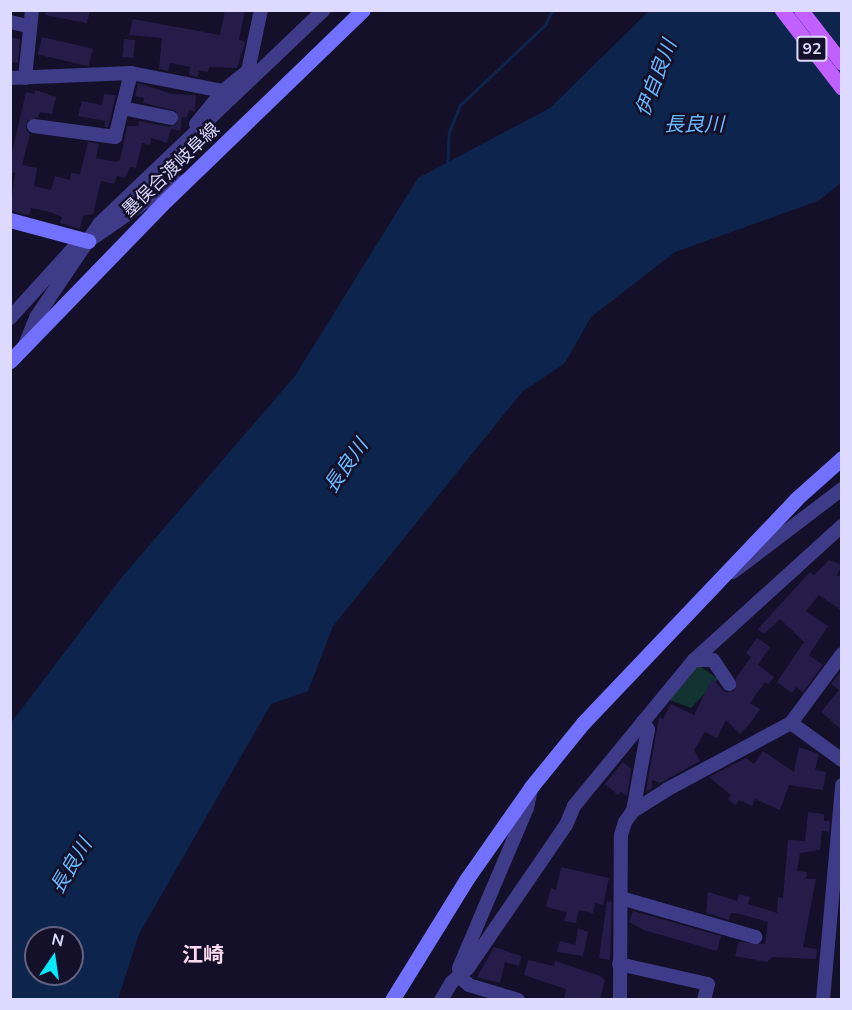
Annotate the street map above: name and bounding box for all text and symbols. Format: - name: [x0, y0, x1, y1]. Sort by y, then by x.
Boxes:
- water label: 伊自良川: [630, 36, 682, 120]
- road number: 92: [796, 36, 828, 62]
- water label: 長良川: [664, 112, 724, 136]
- street label: 墨俣合渡岐阜線: [118, 118, 224, 222]
- water label: 長良川: [319, 435, 373, 497]
- water label: 長良川: [45, 834, 97, 898]
- north arrow: [24, 926, 84, 986]
- text: N: [49, 928, 66, 952]
- district label: 江崎: [182, 942, 224, 968]

